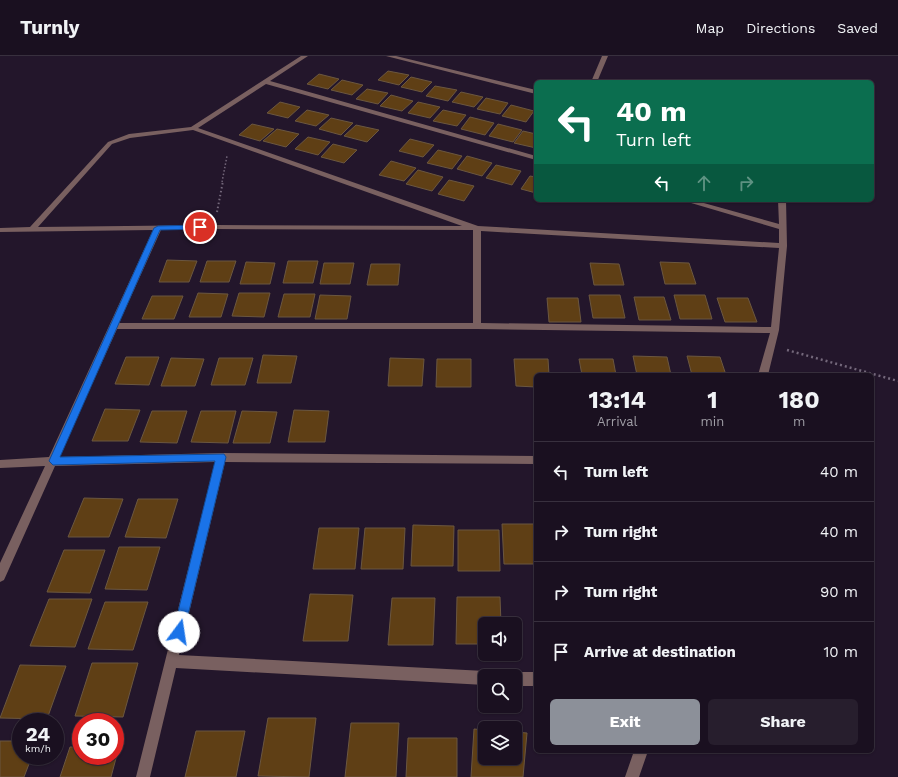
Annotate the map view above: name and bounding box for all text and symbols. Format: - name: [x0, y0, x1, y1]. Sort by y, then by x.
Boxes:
- text: Turnly: [20, 16, 80, 39]
- text: Map: [696, 20, 724, 36]
- text: Directions: [746, 20, 815, 36]
- text: Saved: [837, 20, 878, 36]
- text: 40 m: [616, 95, 686, 128]
- icon: left: [550, 96, 602, 148]
- text: Turn left: [616, 129, 691, 150]
- icon: left: [651, 172, 673, 194]
- icon: ahead: [693, 172, 715, 194]
- icon: right: [735, 172, 757, 194]
- pin: [183, 210, 217, 244]
- icon: arrive: [189, 216, 211, 238]
- text: 13:14: [588, 386, 646, 414]
- text: 1: [707, 386, 718, 414]
- text: 180: [779, 386, 820, 414]
- text: Arrival: [597, 414, 638, 429]
- text: min: [700, 414, 724, 429]
- text: m: [793, 414, 805, 429]
- icon: left: [550, 461, 572, 483]
- text: Turn left: [584, 463, 648, 481]
- text: 40 m: [820, 463, 858, 481]
- icon: right: [550, 521, 572, 543]
- text: Turn right: [584, 523, 657, 541]
- text: 40 m: [820, 523, 858, 541]
- icon: right: [550, 581, 572, 603]
- text: Turn right: [584, 583, 657, 601]
- text: 90 m: [820, 583, 858, 601]
- position arrow: [158, 611, 200, 653]
- map controls: [478, 617, 522, 765]
- button: sound: [478, 617, 522, 661]
- icon: arrive: [550, 641, 572, 663]
- text: Arrive at destination: [584, 643, 736, 661]
- text: 10 m: [823, 643, 858, 661]
- button: search: [478, 669, 522, 713]
- button: Exit: [550, 699, 700, 745]
- button: Share: [708, 699, 858, 745]
- speed limit sign: 30: [72, 713, 124, 765]
- button: layers: [478, 721, 522, 765]
- text: 24: [26, 722, 50, 746]
- text: km/h: [25, 743, 51, 754]

